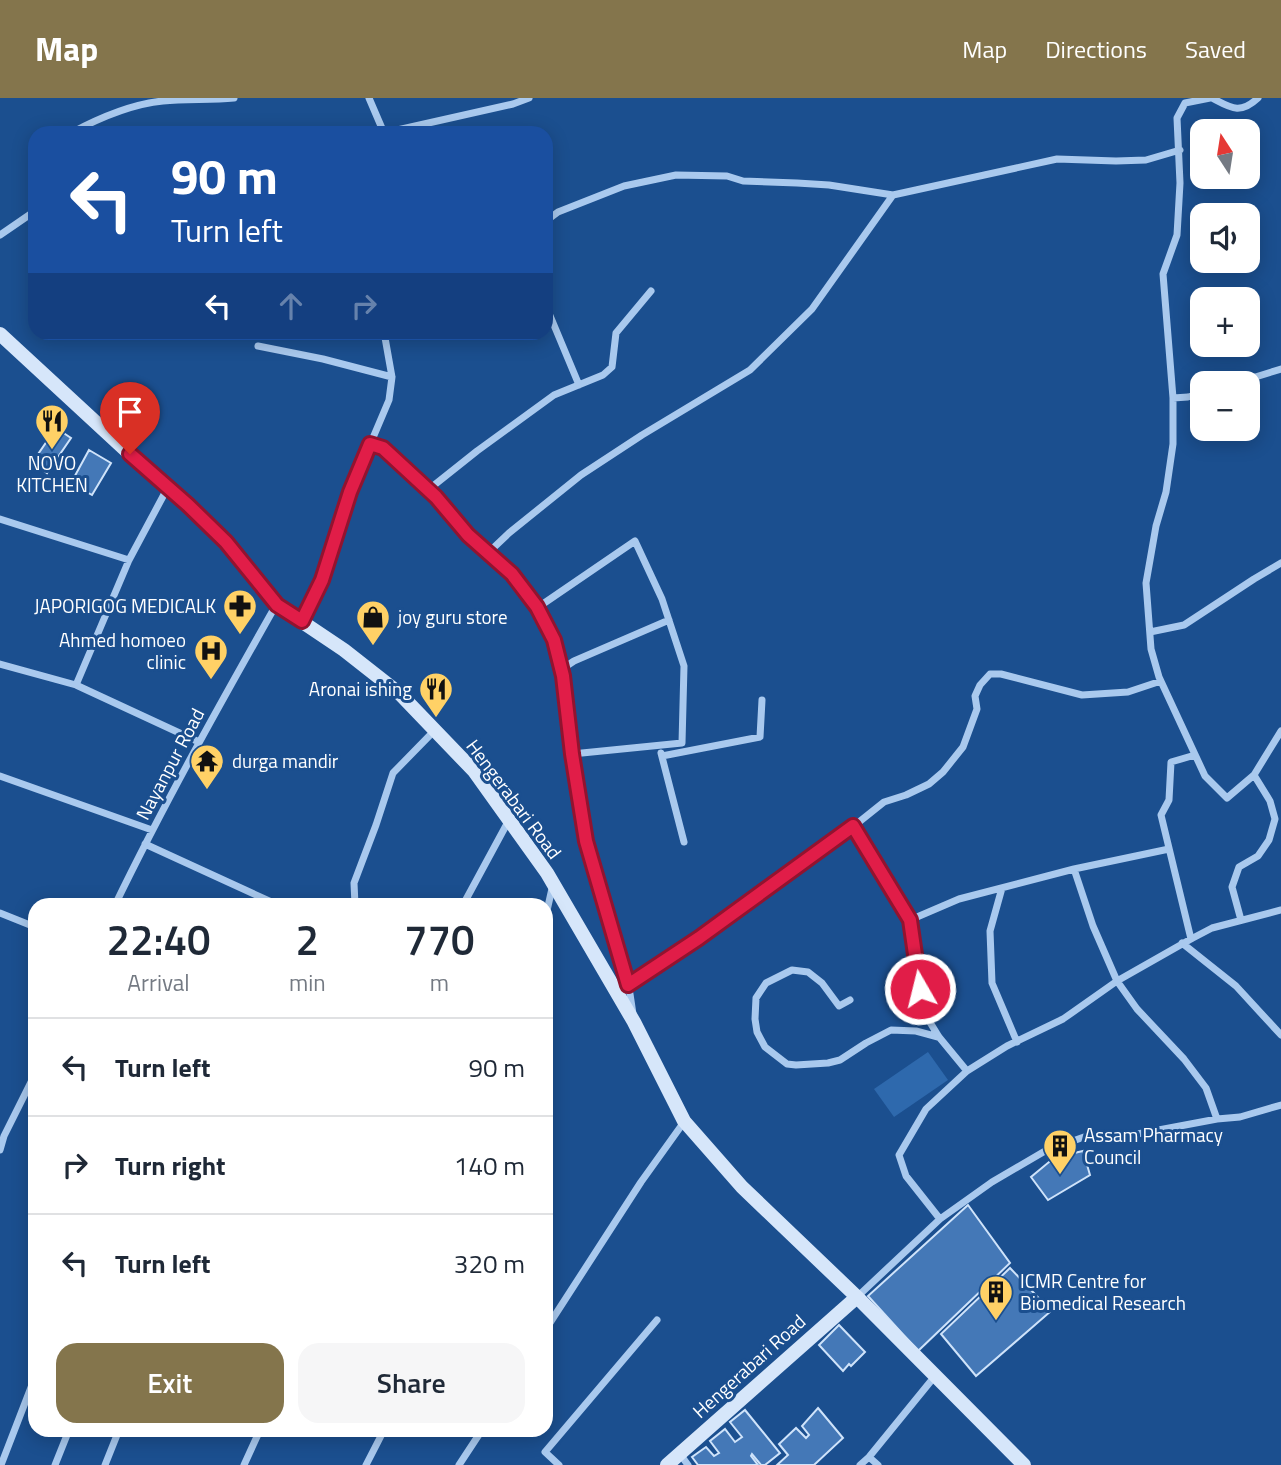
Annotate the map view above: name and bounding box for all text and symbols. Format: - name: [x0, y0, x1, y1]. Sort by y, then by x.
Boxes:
- text: Map: [35, 24, 98, 74]
- text: Map: [962, 31, 1007, 67]
- text: Directions: [1045, 31, 1147, 67]
- text: Saved: [1185, 31, 1246, 67]
- north arrow: [1190, 119, 1260, 189]
- map controls: [1190, 119, 1260, 441]
- text: 90 m: [171, 138, 278, 213]
- icon: left: [56, 154, 147, 245]
- button: sound: [1190, 203, 1260, 273]
- text: Turn left: [171, 206, 283, 254]
- icon: left: [199, 287, 237, 325]
- icon: ahead: [272, 287, 310, 325]
- icon: right: [345, 287, 383, 325]
- button: +: [1190, 287, 1260, 357]
- button: −: [1190, 371, 1260, 441]
- pin: [100, 382, 160, 454]
- icon: arrive: [111, 393, 149, 431]
- restaurant icon: NOVO KITCHEN: [33, 402, 71, 451]
- place label: NOVO KITCHEN: [16, 448, 88, 499]
- pharmacy icon: JAPORIGOG MEDICALK: [221, 587, 259, 636]
- place label: JAPORIGOG MEDICALK: [34, 591, 216, 620]
- shop icon: joy guru store: [354, 598, 392, 647]
- place label: joy guru store: [397, 602, 508, 631]
- place label: Ahmed homoeo clinic: [59, 625, 186, 676]
- hospital icon: Ahmed homoeo clinic: [192, 632, 230, 681]
- restaurant icon: Aronai ishing: [417, 670, 455, 719]
- place label: Aronai ishing: [309, 674, 412, 703]
- street label: Nayanpur Road: [128, 703, 211, 825]
- street label: Hengerabari Road: [460, 733, 569, 865]
- temple icon: durga mandir: [188, 742, 226, 791]
- place label: durga mandir: [232, 746, 339, 775]
- text: 22:40: [106, 907, 211, 971]
- text: 2: [296, 907, 319, 971]
- text: 770: [404, 907, 475, 971]
- position arrow: [883, 952, 957, 1026]
- text: Arrival: [127, 965, 190, 1000]
- text: min: [289, 965, 326, 1000]
- text: m: [430, 965, 449, 1000]
- icon: left: [56, 1048, 94, 1086]
- text: Turn left: [115, 1048, 210, 1087]
- text: 90 m: [468, 1048, 525, 1087]
- place label: Assam Pharmacy Council: [1084, 1120, 1223, 1171]
- building icon: Assam Pharmacy Council: [1041, 1127, 1079, 1176]
- icon: right: [56, 1146, 94, 1184]
- text: Turn right: [115, 1146, 226, 1185]
- text: 140 m: [454, 1146, 525, 1185]
- icon: left: [56, 1244, 94, 1282]
- text: Turn left: [115, 1244, 210, 1283]
- text: 320 m: [454, 1244, 525, 1283]
- place label: ICMR Centre for Biomedical Research: [1020, 1266, 1186, 1317]
- building icon: ICMR Centre for Biomedical Research: [977, 1273, 1015, 1322]
- street label: Hengerabari Road: [686, 1307, 812, 1424]
- button: Exit: [56, 1343, 284, 1423]
- button: Share: [298, 1343, 525, 1423]

